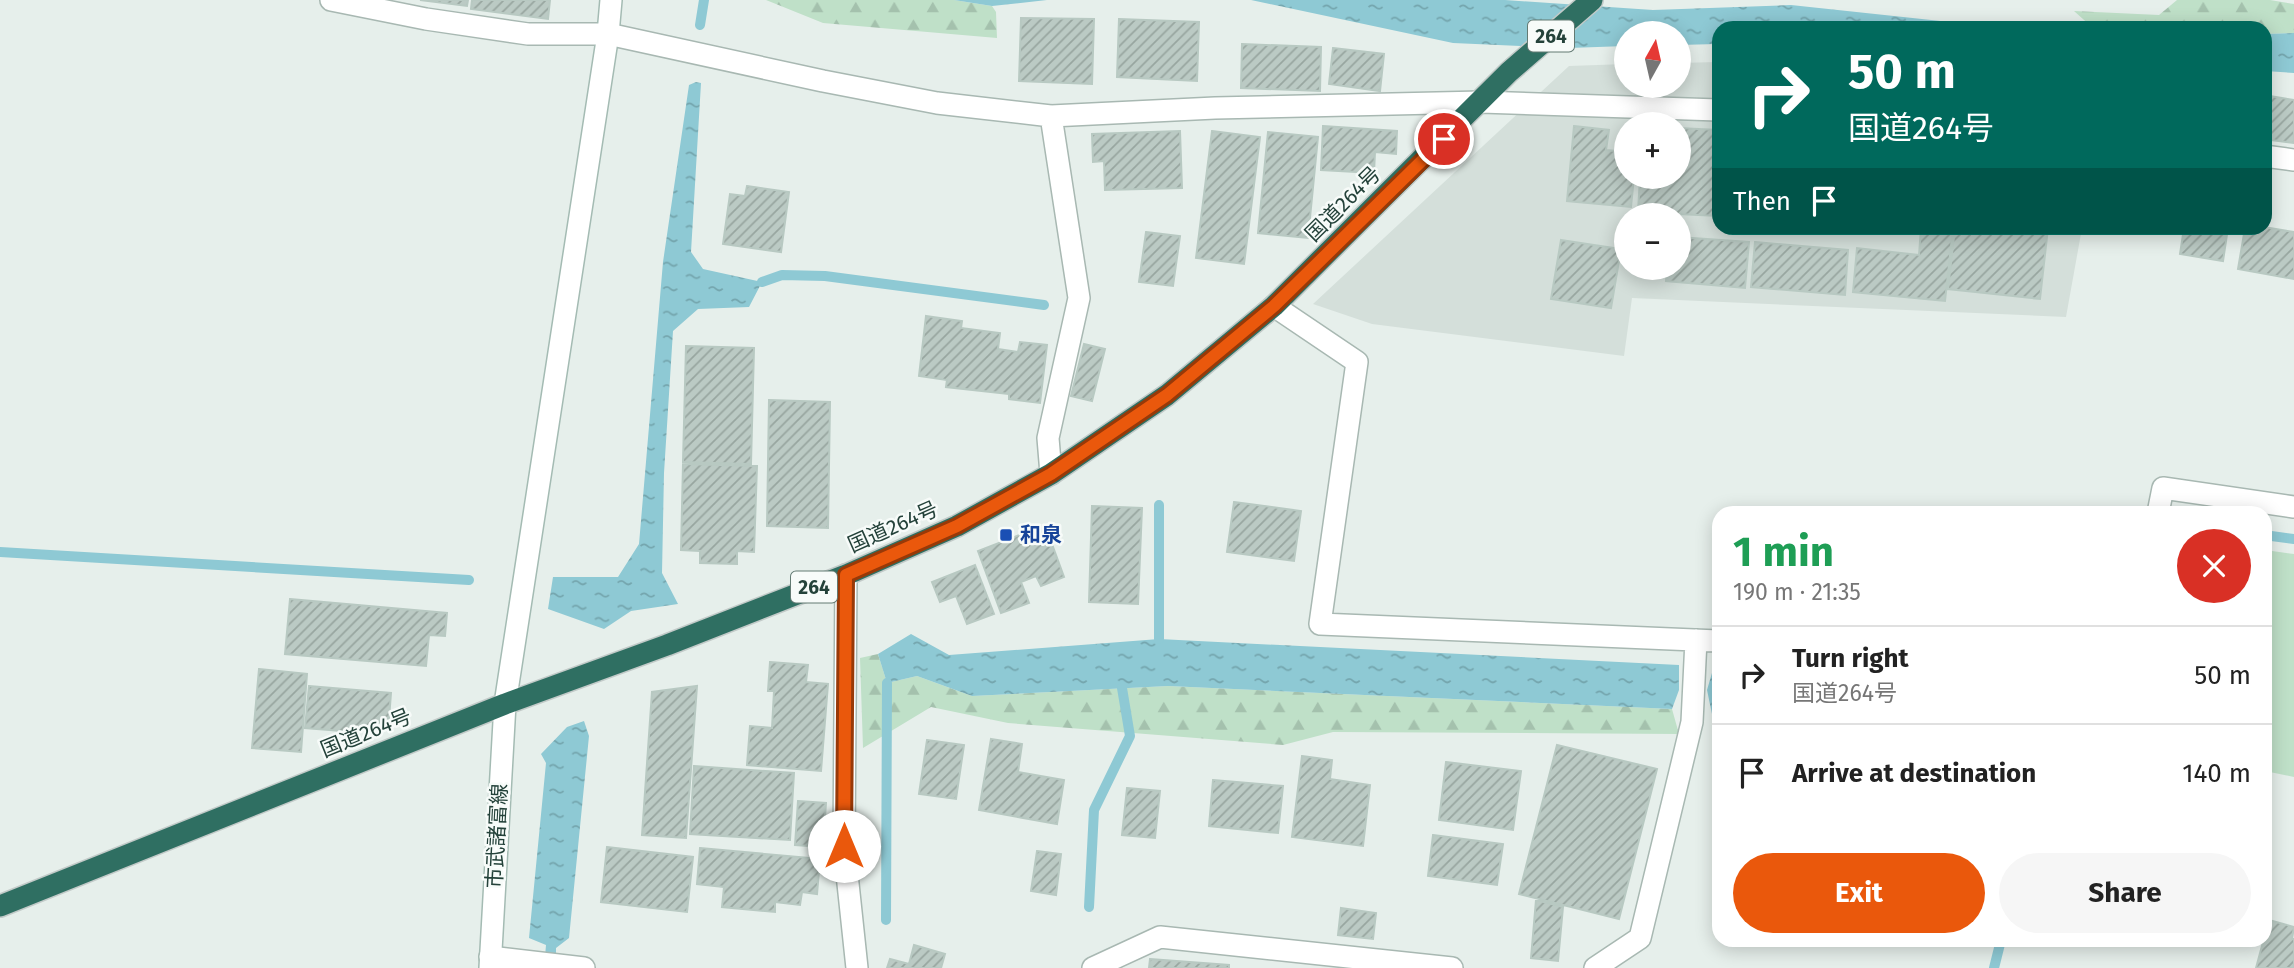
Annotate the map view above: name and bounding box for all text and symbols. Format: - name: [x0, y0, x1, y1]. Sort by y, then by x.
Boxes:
- road number: 264: [1528, 20, 1574, 52]
- north arrow: [1614, 21, 1690, 98]
- map controls: [1614, 21, 1691, 280]
- text: 50 m: [1848, 42, 1956, 101]
- icon: right: [1733, 49, 1824, 140]
- pin: [1414, 109, 1474, 169]
- text: 国道264号: [1848, 109, 1994, 147]
- button: +: [1614, 112, 1691, 189]
- icon: arrive: [1425, 120, 1463, 158]
- street label: 国道264号: [1300, 161, 1386, 247]
- icon: arrive: [1805, 182, 1843, 220]
- text: Then: [1733, 186, 1791, 217]
- button: −: [1614, 203, 1691, 280]
- street label: 国道264号: [844, 496, 942, 558]
- place label: 和泉: [1020, 522, 1062, 548]
- marker: 和泉: [998, 527, 1014, 543]
- text: 1 min: [1733, 527, 1834, 577]
- button: close: [2177, 529, 2251, 603]
- road number: 264: [791, 572, 837, 602]
- text: 190 m · 21:35: [1733, 578, 1861, 606]
- text: Turn right: [1792, 643, 1909, 674]
- icon: right: [1733, 656, 1771, 694]
- text: 50 m: [2194, 660, 2251, 691]
- text: 国道264号: [1792, 679, 1897, 707]
- street label: 国道264号: [317, 703, 415, 763]
- icon: arrive: [1733, 754, 1771, 792]
- text: Arrive at destination: [1792, 758, 2036, 789]
- text: 140 m: [2182, 758, 2251, 789]
- street label: 市武諸富線: [481, 783, 513, 889]
- position arrow: [807, 809, 881, 883]
- button: Exit: [1733, 853, 1985, 933]
- button: Share: [1999, 853, 2251, 933]

